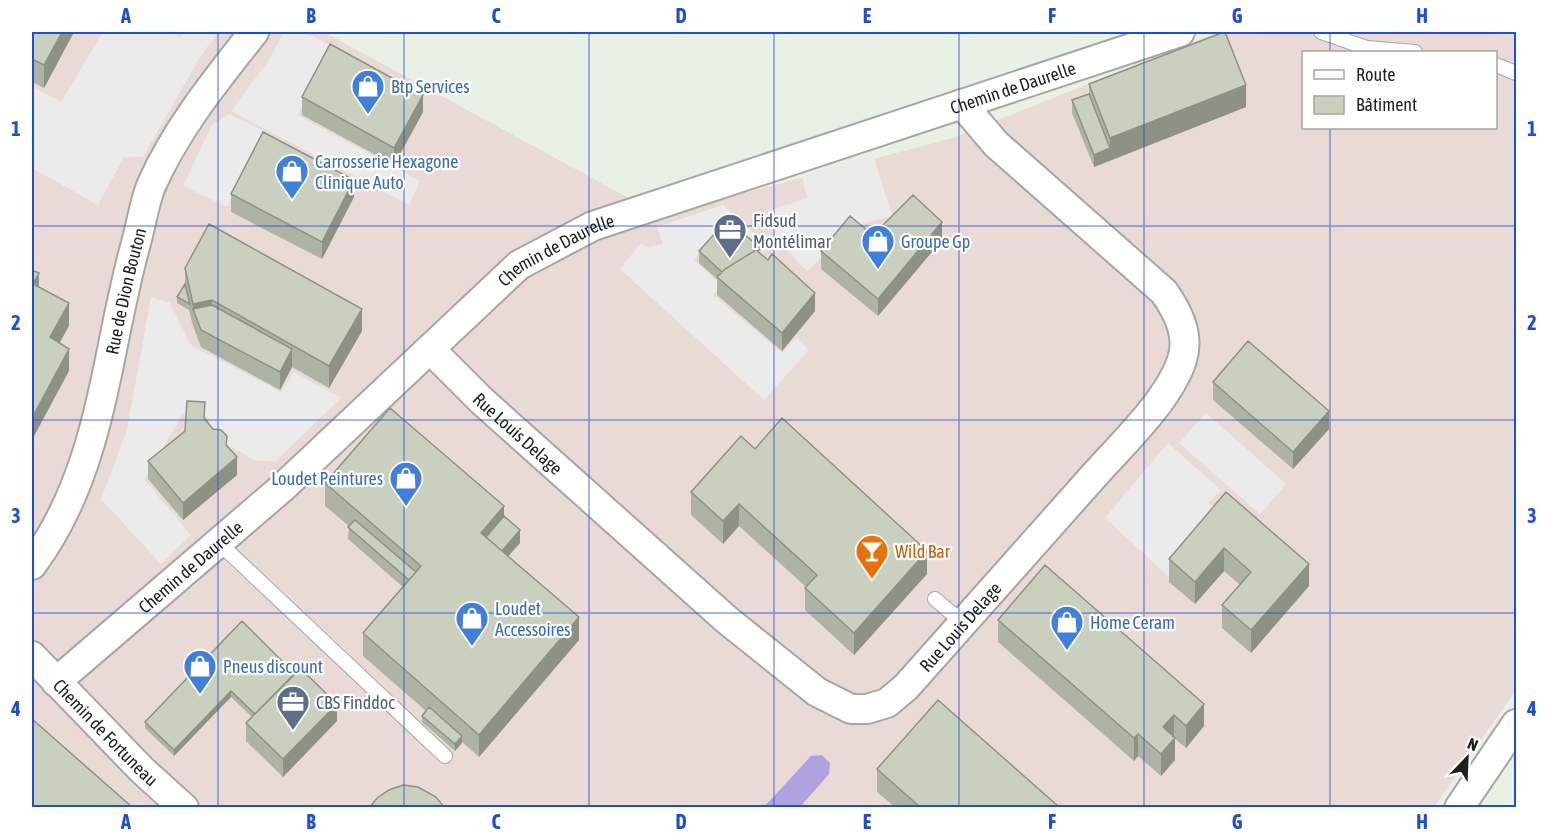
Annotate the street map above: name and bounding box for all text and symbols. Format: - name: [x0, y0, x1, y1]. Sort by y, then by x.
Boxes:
- text: A: [120, 4, 131, 27]
- text: B: [306, 4, 316, 27]
- text: C: [492, 4, 501, 27]
- text: D: [675, 4, 687, 27]
- text: E: [863, 4, 872, 27]
- text: F: [1048, 4, 1056, 27]
- text: G: [1232, 4, 1243, 27]
- text: H: [1416, 4, 1428, 27]
- legend: [1302, 51, 1497, 129]
- street label: Chemin de Daurelle: [947, 57, 1078, 118]
- text: Route: [1356, 64, 1395, 85]
- shop icon: Btp Services: [350, 68, 386, 115]
- place label: Btp Services: [391, 76, 470, 97]
- text: Bâtiment: [1356, 94, 1417, 115]
- text: 1: [11, 117, 21, 140]
- text: 1: [1527, 117, 1537, 140]
- place label: Carrosserie Hexagone Clinique Auto: [315, 151, 458, 193]
- shop icon: Carrosserie Hexagone Clinique Auto: [274, 153, 310, 200]
- street label: Chemin de Daurelle: [493, 209, 617, 290]
- place label: Fidsud Montélimar: [753, 210, 832, 252]
- office icon: Fidsud Montélimar: [712, 212, 748, 259]
- shop icon: Groupe Gp: [860, 223, 896, 270]
- street label: Rue de Dion Bouton: [101, 226, 150, 356]
- place label: Groupe Gp: [901, 231, 970, 252]
- text: 2: [11, 311, 21, 334]
- text: 2: [1527, 311, 1537, 334]
- street label: Rue Louis Delage: [469, 388, 567, 479]
- shop icon: Loudet Peintures: [388, 460, 424, 507]
- place label: Loudet Peintures: [271, 468, 383, 489]
- text: 3: [11, 504, 21, 527]
- text: 3: [1527, 504, 1537, 527]
- street label: Chemin de Daurelle: [134, 516, 247, 617]
- bar icon: Wild Bar: [854, 533, 890, 580]
- place label: Wild Bar: [895, 541, 951, 562]
- street label: Rue Louis Delage: [915, 578, 1005, 676]
- place label: Loudet Accessoires: [495, 598, 570, 640]
- shop icon: Loudet Accessoires: [454, 600, 490, 647]
- shop icon: Home Ceram: [1049, 604, 1085, 651]
- place label: Home Ceram: [1090, 612, 1175, 633]
- shop icon: Pneus discount: [182, 648, 218, 695]
- place label: Pneus discount: [223, 656, 323, 677]
- street label: Chemin de Fortuneau: [49, 674, 162, 790]
- office icon: CBS Finddoc: [275, 684, 311, 731]
- place label: CBS Finddoc: [316, 692, 395, 713]
- text: 4: [10, 697, 21, 720]
- text: 4: [1526, 697, 1537, 720]
- north arrow: [1437, 728, 1497, 788]
- text: N: [1465, 734, 1481, 754]
- text: A: [120, 810, 131, 833]
- text: B: [306, 810, 316, 833]
- text: C: [492, 810, 501, 833]
- text: D: [675, 810, 687, 833]
- text: E: [863, 810, 872, 833]
- text: F: [1048, 810, 1056, 833]
- text: G: [1232, 810, 1243, 833]
- text: H: [1416, 810, 1428, 833]

